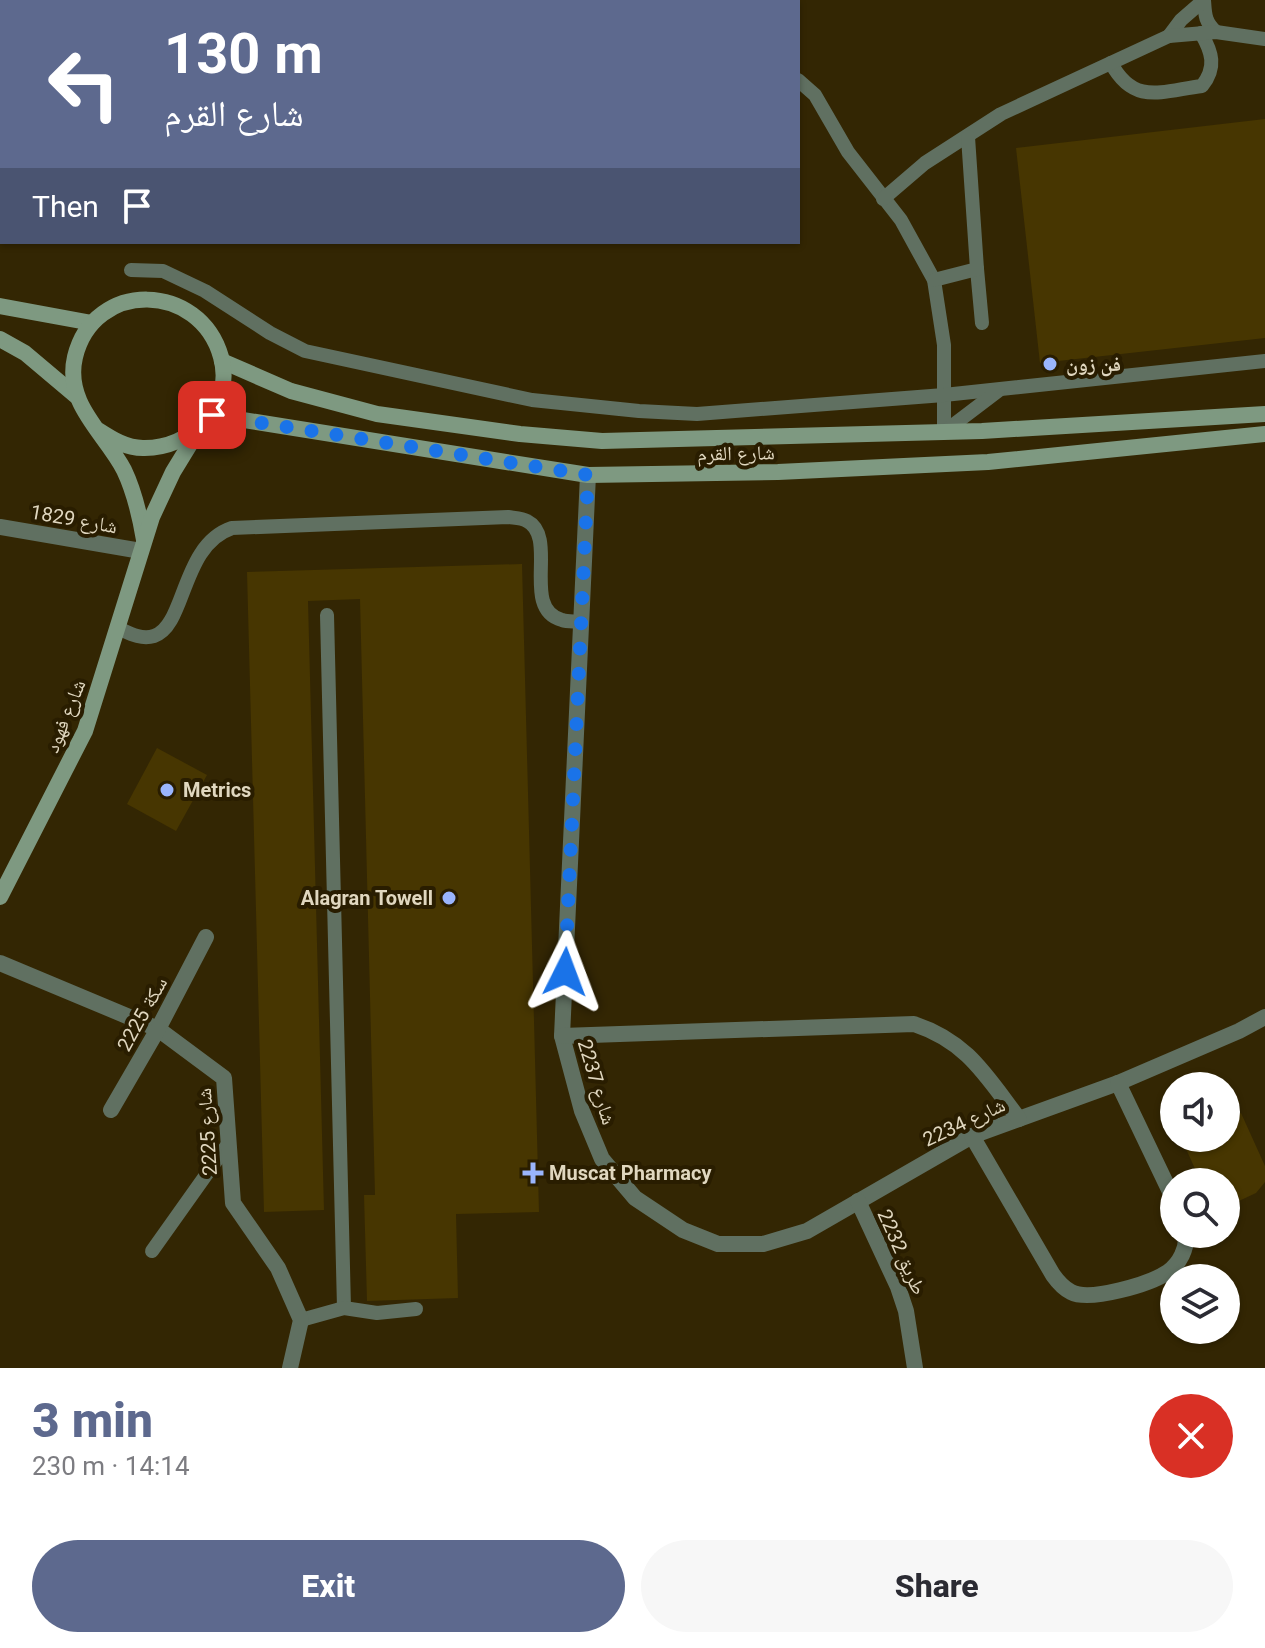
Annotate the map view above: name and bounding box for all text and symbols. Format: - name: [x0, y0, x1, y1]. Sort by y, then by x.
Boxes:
- text: 130 m: [164, 21, 323, 87]
- icon: left: [32, 32, 136, 136]
- text: شارع القرم: [164, 93, 304, 135]
- icon: arrive: [115, 184, 159, 228]
- text: Then: [32, 189, 99, 224]
- place label: فن زون: [1066, 352, 1121, 377]
- marker: فن زون: [1041, 355, 1059, 373]
- pin: [178, 381, 246, 449]
- icon: arrive: [190, 393, 234, 437]
- street label: شارع القرم: [697, 440, 775, 468]
- street label: 1829 شارع: [28, 500, 119, 539]
- street label: شارع فهود: [40, 676, 91, 756]
- place label: Metrics: [183, 778, 251, 802]
- marker: Metrics: [158, 781, 176, 799]
- place label: Alagran Towell: [301, 886, 433, 910]
- marker: Alagran Towell: [440, 889, 458, 907]
- position arrow: [523, 930, 607, 1014]
- street label: سكة 2225: [112, 973, 172, 1055]
- street label: 2237 شارع: [572, 1036, 621, 1128]
- map controls: [1160, 1072, 1240, 1344]
- button: sound: [1160, 1072, 1240, 1152]
- street label: شارع 2225: [192, 1087, 223, 1177]
- street label: 2234 شارع: [919, 1093, 1009, 1152]
- place label: Muscat Pharmacy: [549, 1161, 712, 1185]
- marker: Muscat Pharmacy: [524, 1164, 542, 1182]
- button: search: [1160, 1168, 1240, 1248]
- street label: طريق 2232: [873, 1206, 931, 1298]
- button: layers: [1160, 1264, 1240, 1344]
- text: 3 min: [32, 1392, 153, 1449]
- button: close: [1149, 1394, 1233, 1478]
- text: 230 m · 14:14: [32, 1451, 190, 1481]
- button: Exit: [32, 1540, 625, 1632]
- button: Share: [641, 1540, 1233, 1632]

